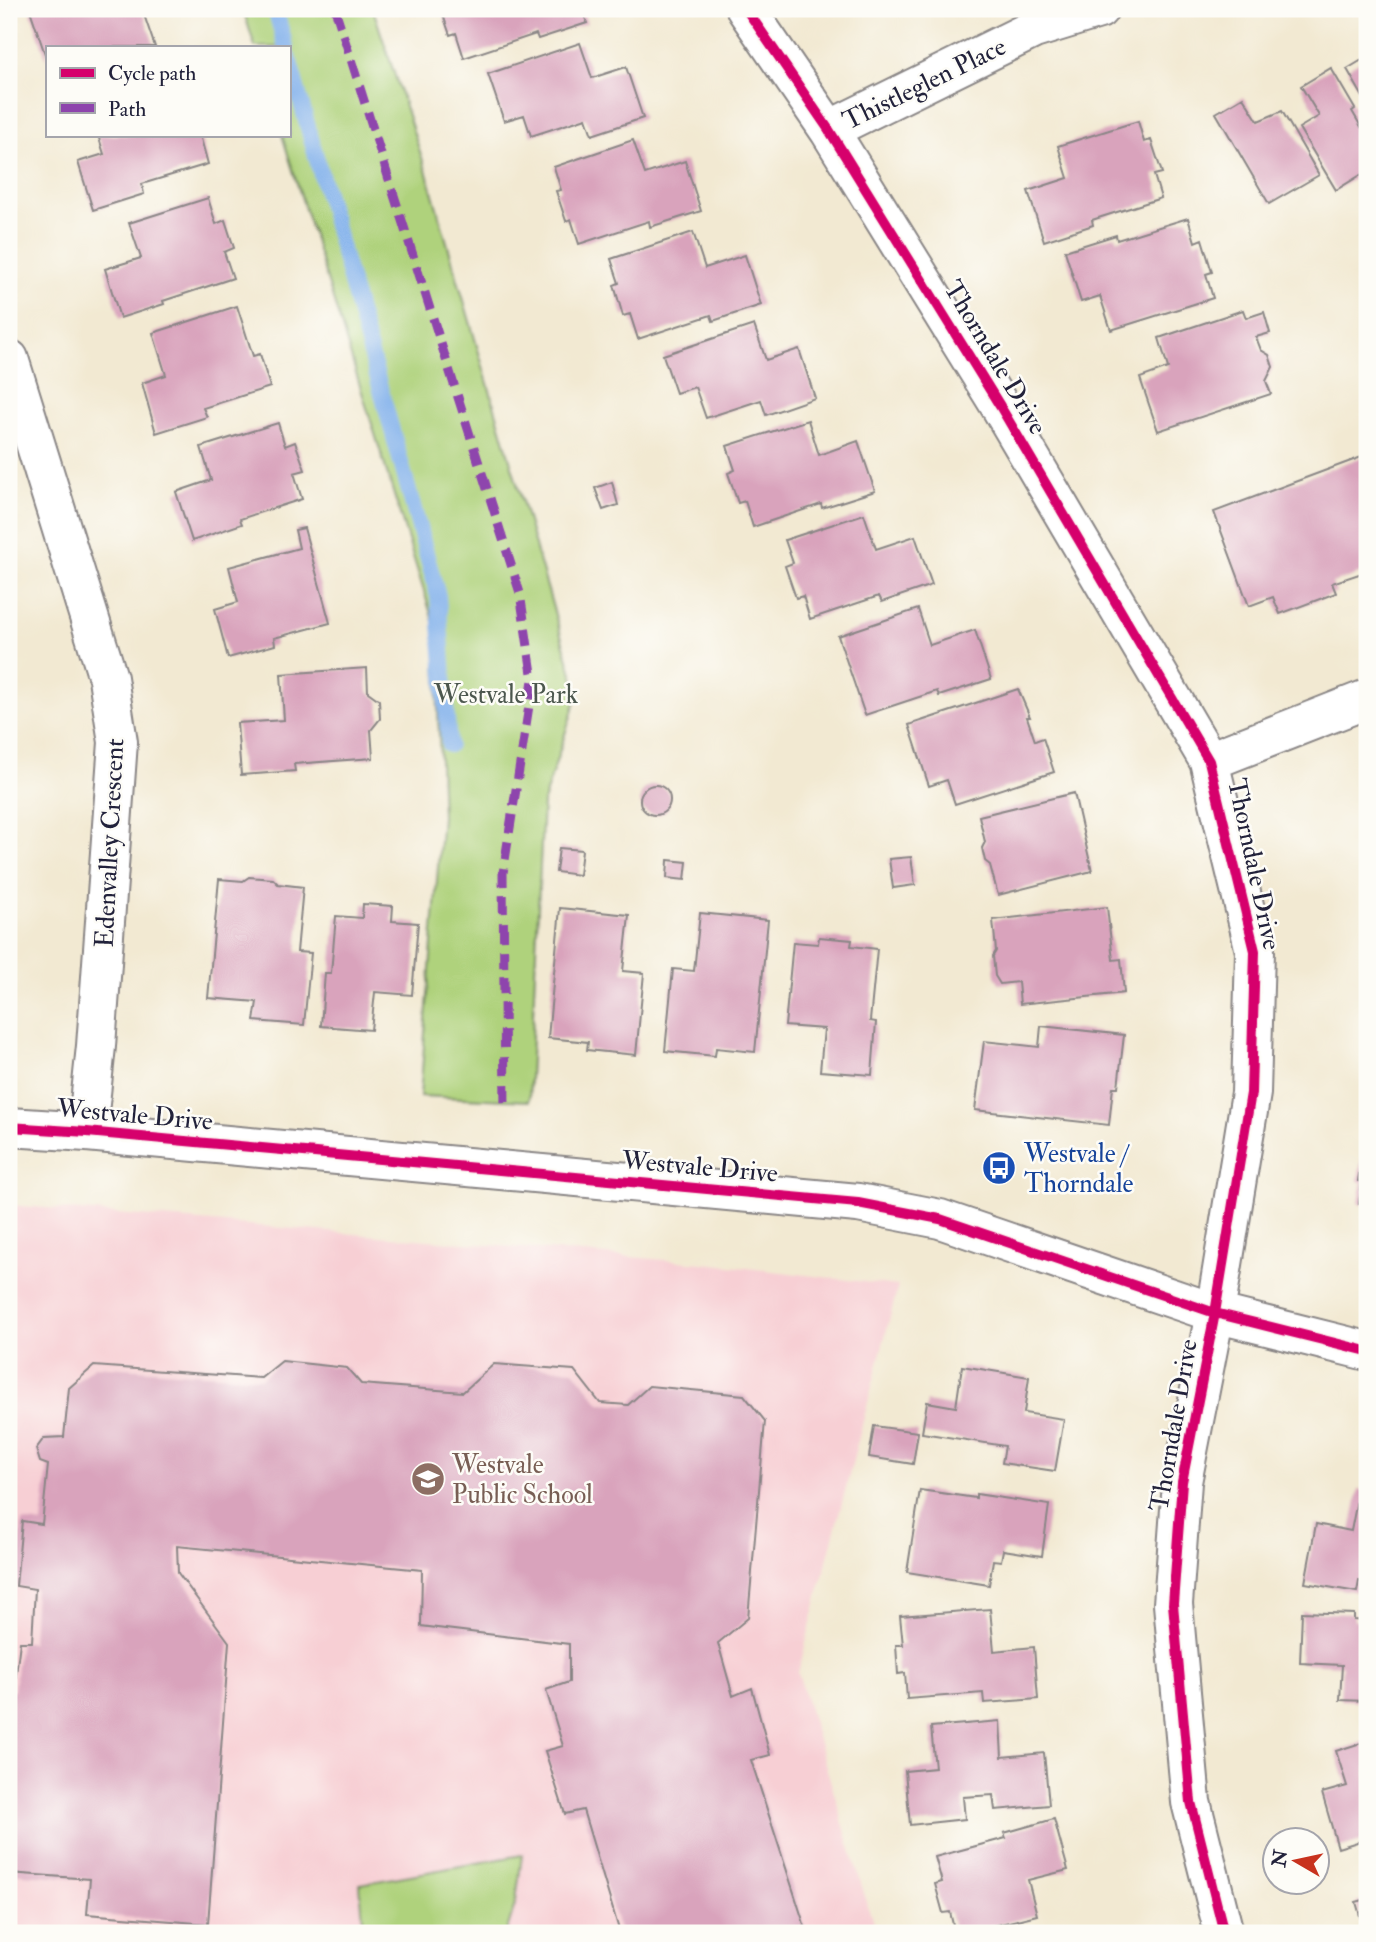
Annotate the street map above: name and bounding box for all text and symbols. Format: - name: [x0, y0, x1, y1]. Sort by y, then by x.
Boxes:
- street label: Thistleglen Place: [838, 31, 1011, 137]
- legend: [46, 46, 290, 136]
- text: Cycle path: [108, 60, 196, 87]
- text: Path: [108, 96, 146, 123]
- street label: Thorndale Drive: [937, 275, 1054, 441]
- park label: Westvale Park: [433, 679, 579, 711]
- street label: Edenvalley Crescent: [89, 738, 131, 948]
- street label: Thorndale Drive: [1220, 776, 1288, 953]
- street label: Westvale Drive: [55, 1092, 214, 1138]
- place label: Westvale / Thorndale: [1023, 1138, 1134, 1200]
- street label: Westvale Drive: [620, 1144, 779, 1190]
- bus stop icon: Westvale / Thorndale: [980, 1149, 1018, 1187]
- street label: Thorndale Drive: [1143, 1336, 1205, 1514]
- place label: Westvale Public School: [451, 1449, 593, 1511]
- school or university icon: Westvale Public School: [409, 1460, 447, 1498]
- north arrow: [1260, 1826, 1330, 1896]
- text: N: [1267, 1847, 1294, 1870]

